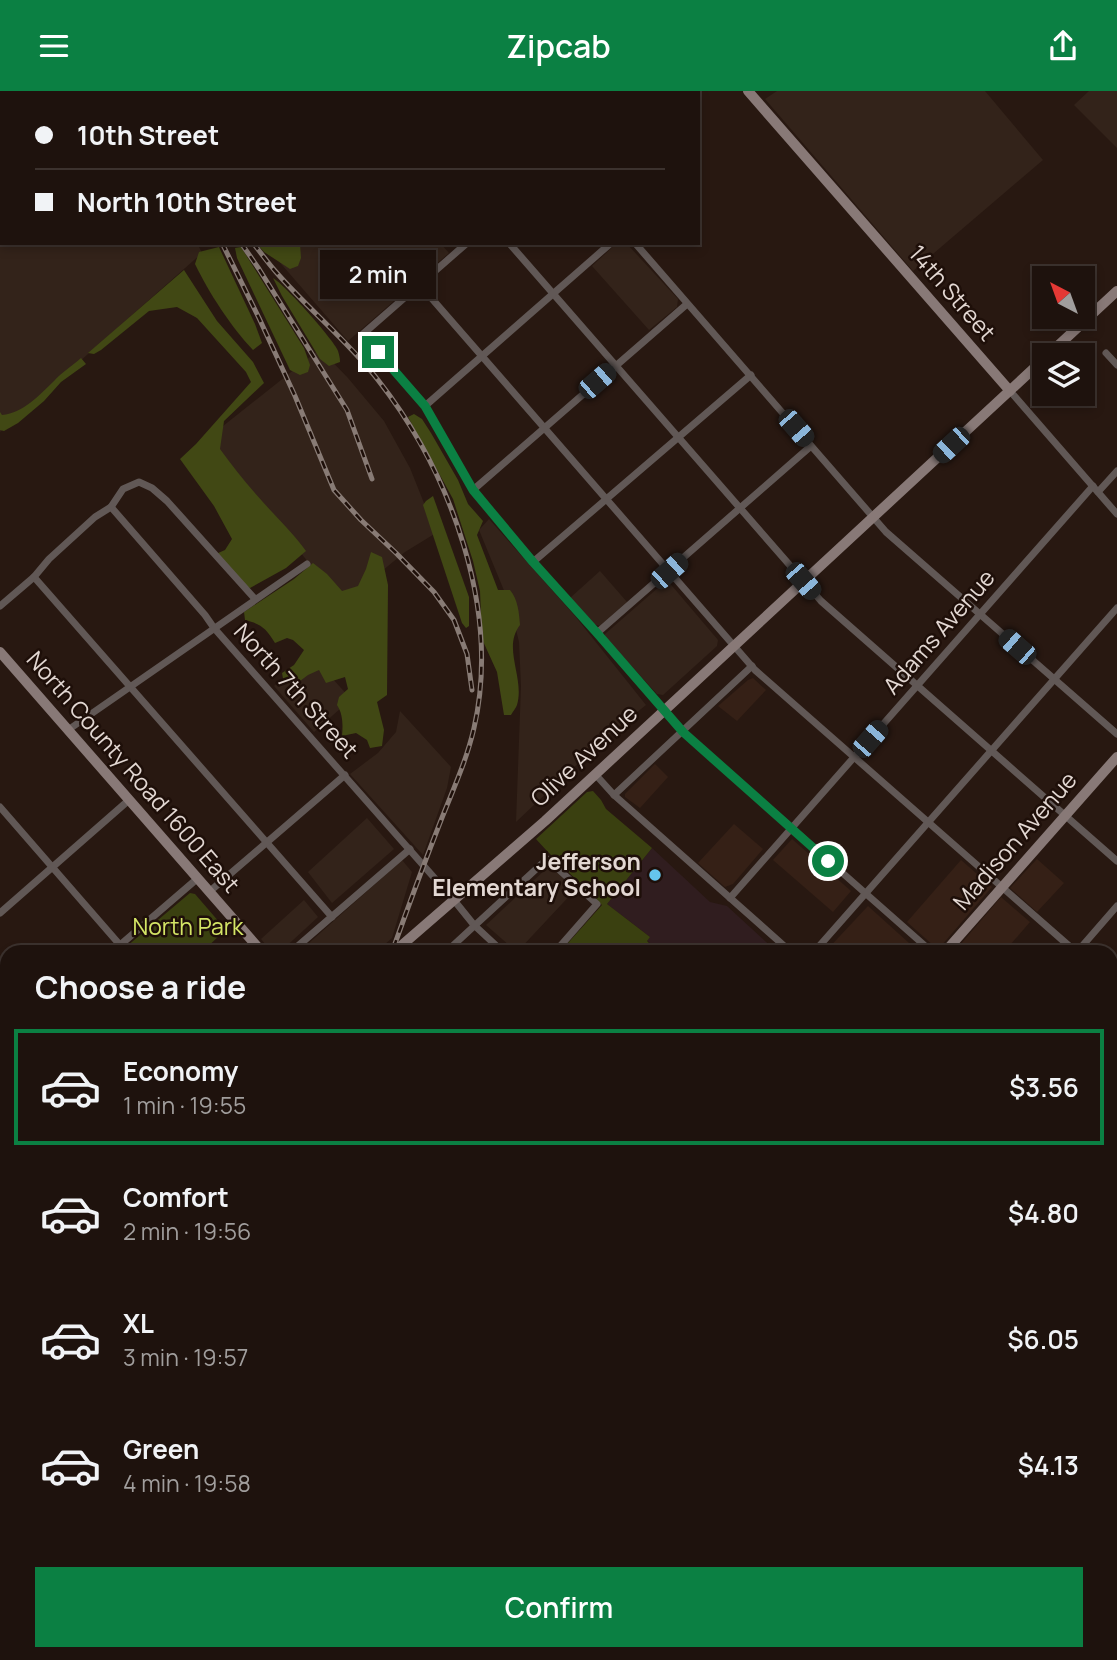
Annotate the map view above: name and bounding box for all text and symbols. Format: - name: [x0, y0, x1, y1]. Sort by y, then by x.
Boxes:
- text: Zipcab: [506, 24, 611, 68]
- icon: menu: [35, 27, 73, 65]
- icon: share: [1044, 27, 1082, 65]
- text: 10th Street: [77, 117, 219, 153]
- text: North 10th Street: [77, 184, 297, 220]
- street label: 14th Street: [902, 237, 1003, 347]
- callout: 2 min: [320, 251, 436, 299]
- text: 2 min: [349, 258, 407, 290]
- north arrow: [1032, 266, 1096, 329]
- map controls: [1032, 266, 1095, 406]
- route end: [362, 336, 394, 368]
- button: layers: [1032, 343, 1095, 406]
- car: [575, 359, 620, 403]
- car: [775, 405, 818, 451]
- car: [929, 423, 974, 467]
- car: [647, 549, 692, 593]
- car: [782, 558, 825, 604]
- street label: Adams Avenue: [875, 562, 1001, 701]
- street label: North 7th Street: [227, 616, 366, 765]
- car: [995, 625, 1040, 669]
- street label: North County Road 1600 East: [20, 644, 248, 899]
- street label: Olive Avenue: [523, 697, 644, 813]
- car: [849, 716, 892, 762]
- street label: Madison Avenue: [945, 764, 1083, 916]
- place label: Jefferson Elementary School: [432, 845, 641, 903]
- route start: [812, 845, 844, 877]
- marker: Jefferson Elementary School: [647, 867, 663, 883]
- park label: North Park: [133, 910, 244, 942]
- text: Choose a ride: [35, 965, 246, 1009]
- text: Economy: [123, 1053, 238, 1089]
- icon: car: [39, 1056, 102, 1119]
- text: $3.56: [1009, 1069, 1079, 1105]
- text: 1 min · 19:55: [123, 1089, 246, 1121]
- text: Comfort: [123, 1179, 229, 1215]
- icon: car: [39, 1182, 102, 1245]
- text: $4.80: [1008, 1195, 1079, 1231]
- text: 2 min · 19:56: [123, 1215, 251, 1247]
- text: XL: [123, 1305, 154, 1341]
- icon: car: [39, 1308, 102, 1371]
- text: $6.05: [1008, 1321, 1079, 1357]
- text: 3 min · 19:57: [123, 1341, 248, 1373]
- text: Green: [123, 1431, 199, 1467]
- icon: car: [39, 1434, 102, 1497]
- text: $4.13: [1018, 1447, 1079, 1483]
- text: 4 min · 19:58: [123, 1467, 251, 1499]
- button: Confirm: [35, 1567, 1083, 1647]

